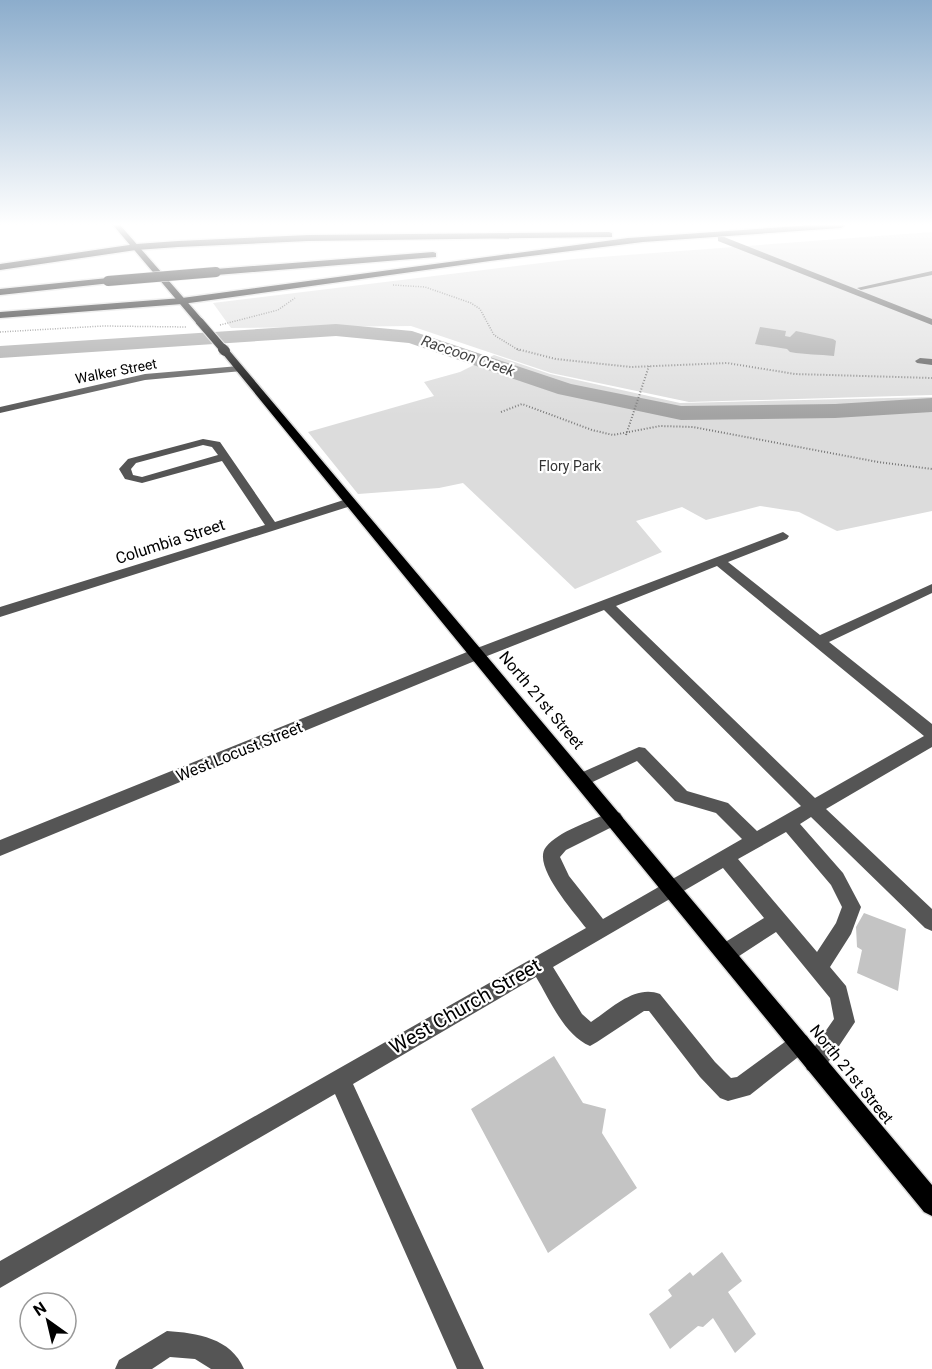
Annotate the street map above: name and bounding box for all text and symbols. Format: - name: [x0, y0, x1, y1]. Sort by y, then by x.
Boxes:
- water label: Raccoon Creek: [419, 332, 518, 381]
- street label: Walker Street: [74, 355, 159, 387]
- park label: Flory Park: [539, 458, 602, 474]
- street label: Columbia Street: [113, 515, 227, 568]
- street label: North 21st Street: [495, 647, 588, 753]
- street label: West Locust Street: [173, 717, 305, 785]
- street label: West Church Street: [385, 953, 545, 1059]
- street label: North 21st Street: [806, 1021, 897, 1128]
- north arrow: [18, 1291, 78, 1351]
- text: N: [30, 1298, 50, 1320]

